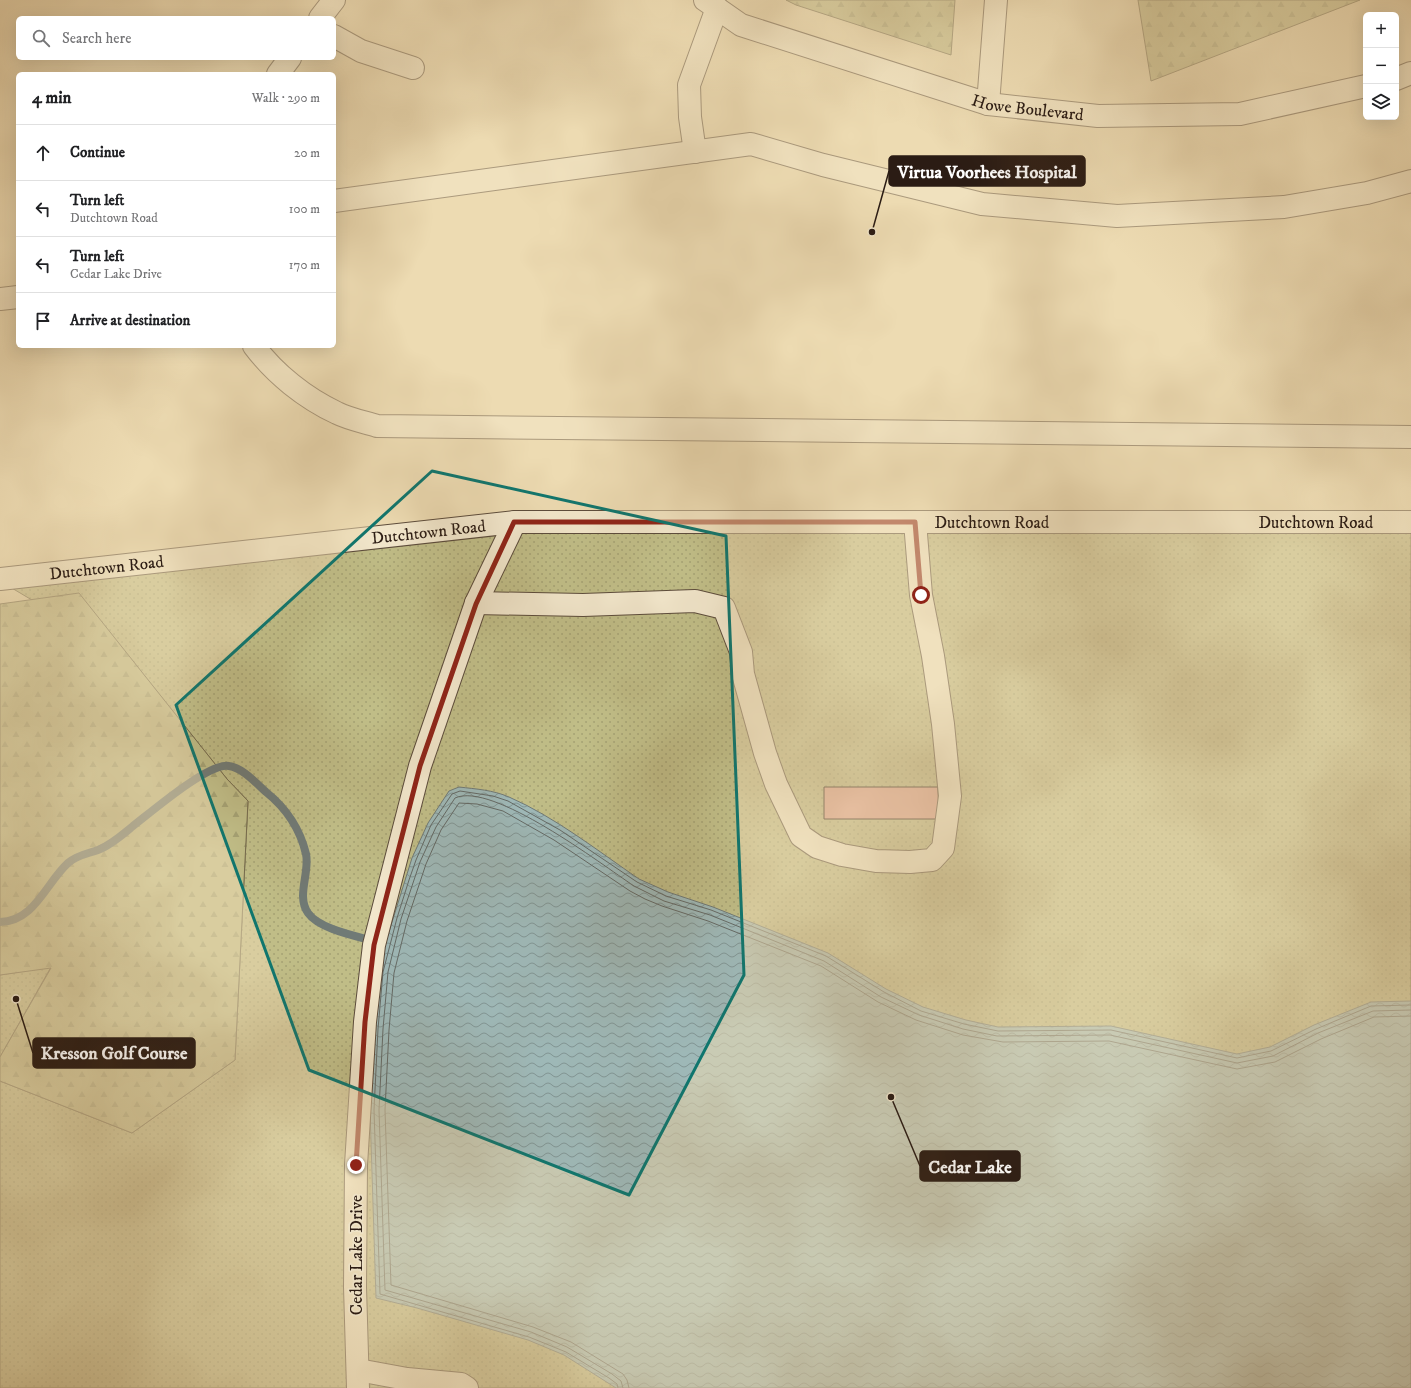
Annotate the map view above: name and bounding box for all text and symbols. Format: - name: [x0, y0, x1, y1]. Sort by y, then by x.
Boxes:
- map controls: [1363, 12, 1399, 120]
- button: +: [1363, 12, 1399, 48]
- search box: [16, 16, 336, 60]
- icon: search: [30, 27, 52, 49]
- text: Search here: [62, 29, 131, 48]
- button: −: [1363, 48, 1399, 84]
- button: layers: [1363, 84, 1399, 120]
- text: 4 min: [32, 87, 71, 109]
- street label: Howe Boulevard: [969, 89, 1085, 126]
- text: Walk · 290 m: [252, 90, 320, 106]
- icon: ahead: [32, 142, 54, 164]
- text: Continue: [70, 143, 125, 162]
- text: 20 m: [294, 145, 320, 161]
- callout: Virtua Voorhees Hospital: [889, 156, 1085, 186]
- text: Virtua Voorhees Hospital: [896, 162, 1077, 184]
- text: Turn left: [70, 191, 124, 210]
- icon: left: [32, 198, 54, 220]
- text: 100 m: [289, 201, 320, 217]
- text: Dutchtown Road: [70, 210, 158, 226]
- text: Turn left: [70, 247, 124, 266]
- icon: left: [32, 254, 54, 276]
- text: 170 m: [289, 257, 320, 273]
- text: Cedar Lake Drive: [70, 266, 162, 282]
- icon: arrive: [32, 310, 54, 332]
- text: Arrive at destination: [70, 311, 190, 330]
- street label: Dutchtown Road: [934, 512, 1050, 534]
- street label: Dutchtown Road: [1258, 512, 1374, 534]
- street label: Dutchtown Road: [370, 515, 487, 550]
- street label: Dutchtown Road: [48, 551, 165, 585]
- route start: [912, 586, 930, 604]
- callout: Kresson Golf Course: [33, 1038, 195, 1068]
- text: Kresson Golf Course: [41, 1043, 188, 1065]
- callout: Cedar Lake: [920, 1151, 1020, 1181]
- route end: [347, 1156, 365, 1174]
- text: Cedar Lake: [928, 1157, 1012, 1179]
- street label: Cedar Lake Drive: [346, 1195, 368, 1315]

